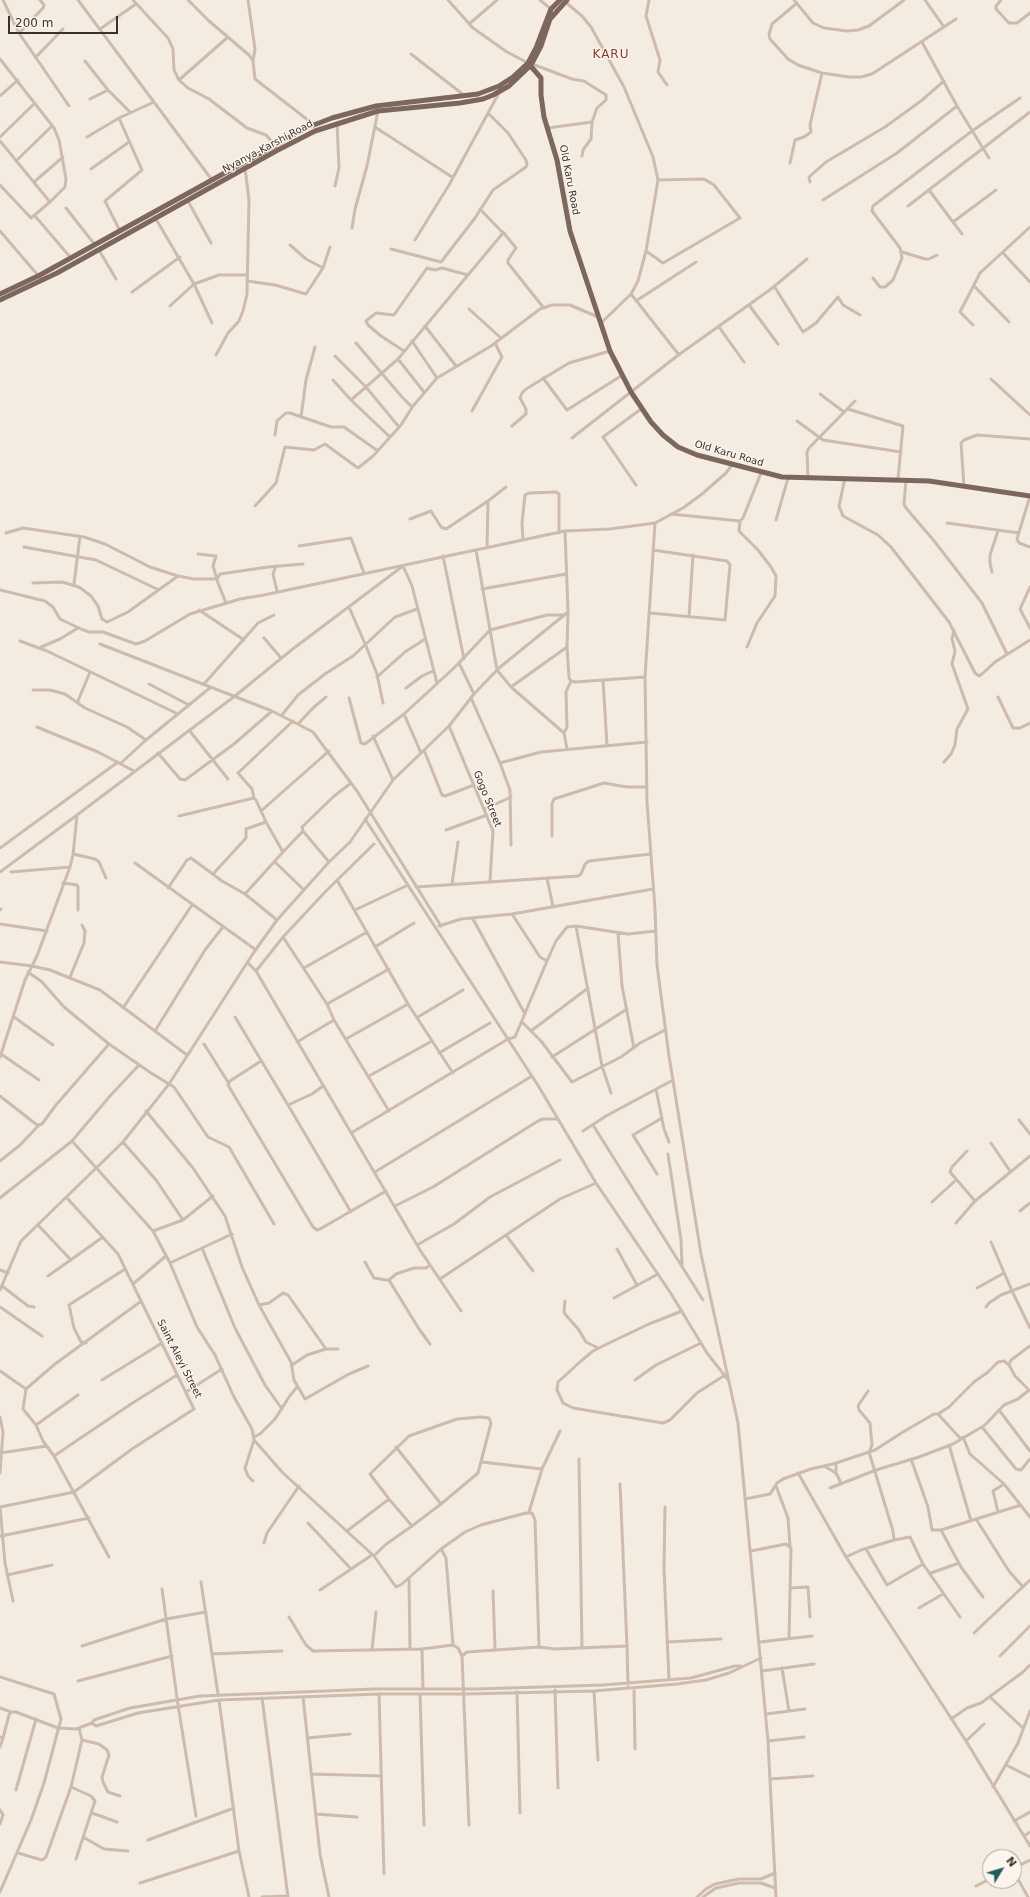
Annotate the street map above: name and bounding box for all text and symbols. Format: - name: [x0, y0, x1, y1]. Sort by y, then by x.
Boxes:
- scale bar: [10, 8, 120, 34]
- text: 200 m: [15, 16, 53, 30]
- district label: KARU: [593, 48, 629, 62]
- street label: Nyanya-Karshi Road: [221, 118, 315, 176]
- street label: Old Karu Road: [556, 144, 582, 216]
- street label: Old Karu Road: [693, 438, 765, 470]
- street label: Gogo Street: [470, 769, 504, 829]
- street label: Saint Aleyi Street: [154, 1318, 204, 1400]
- north arrow: [982, 1849, 1022, 1889]
- text: N: [1003, 1854, 1019, 1870]

